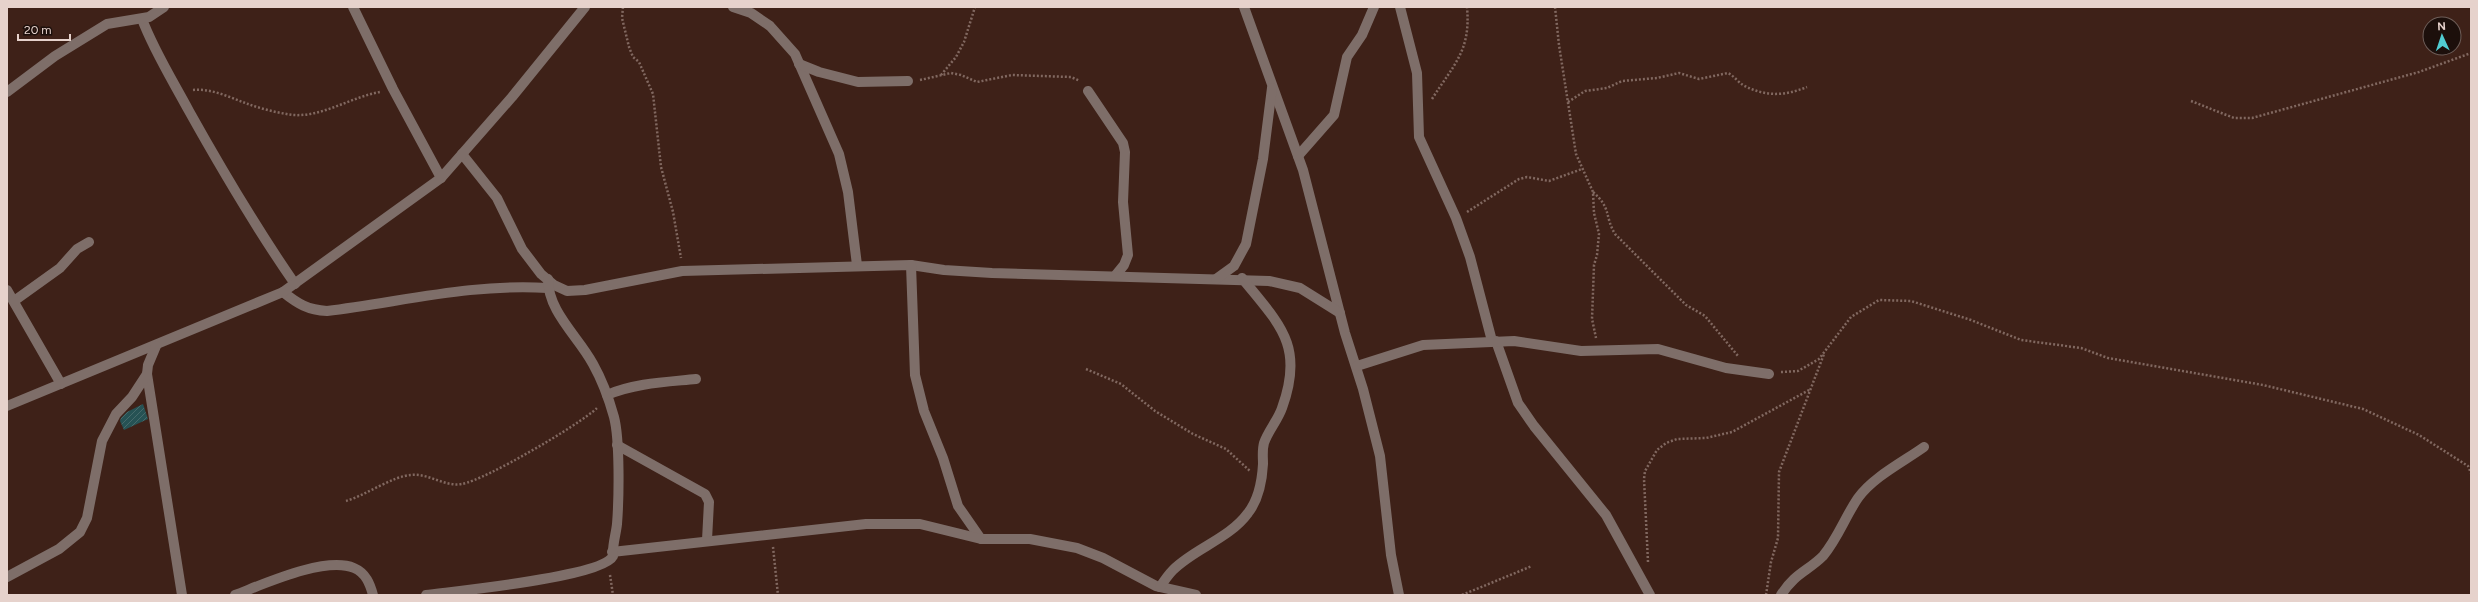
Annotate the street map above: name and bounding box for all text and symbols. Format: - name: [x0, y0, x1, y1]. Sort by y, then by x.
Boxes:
- scale bar: [18, 16, 70, 42]
- north arrow: [2422, 16, 2462, 56]
- text: N: [2437, 20, 2446, 33]
- text: 20 m: [24, 23, 52, 37]

